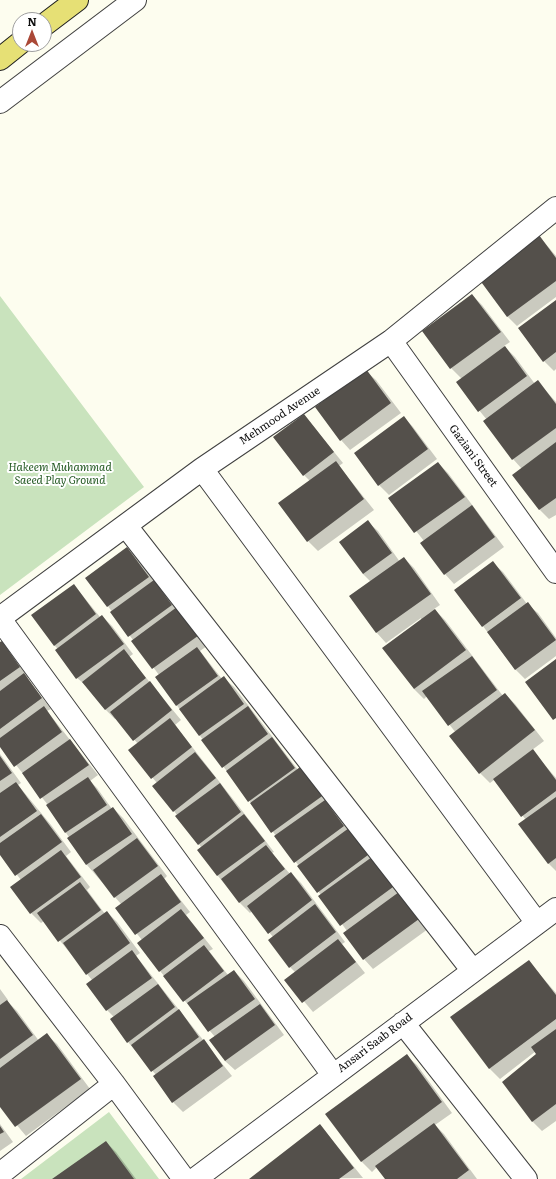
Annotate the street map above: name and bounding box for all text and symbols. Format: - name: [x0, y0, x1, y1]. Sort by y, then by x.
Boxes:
- north arrow: [12, 12, 52, 52]
- text: N: [27, 13, 37, 29]
- street label: Mehmood Avenue: [237, 384, 323, 448]
- street label: Gaziani Street: [446, 422, 500, 490]
- park label: Hakeem Muhammad Saeed Play Ground: [8, 461, 112, 487]
- street label: Ansari Saab Road: [335, 1011, 415, 1075]

